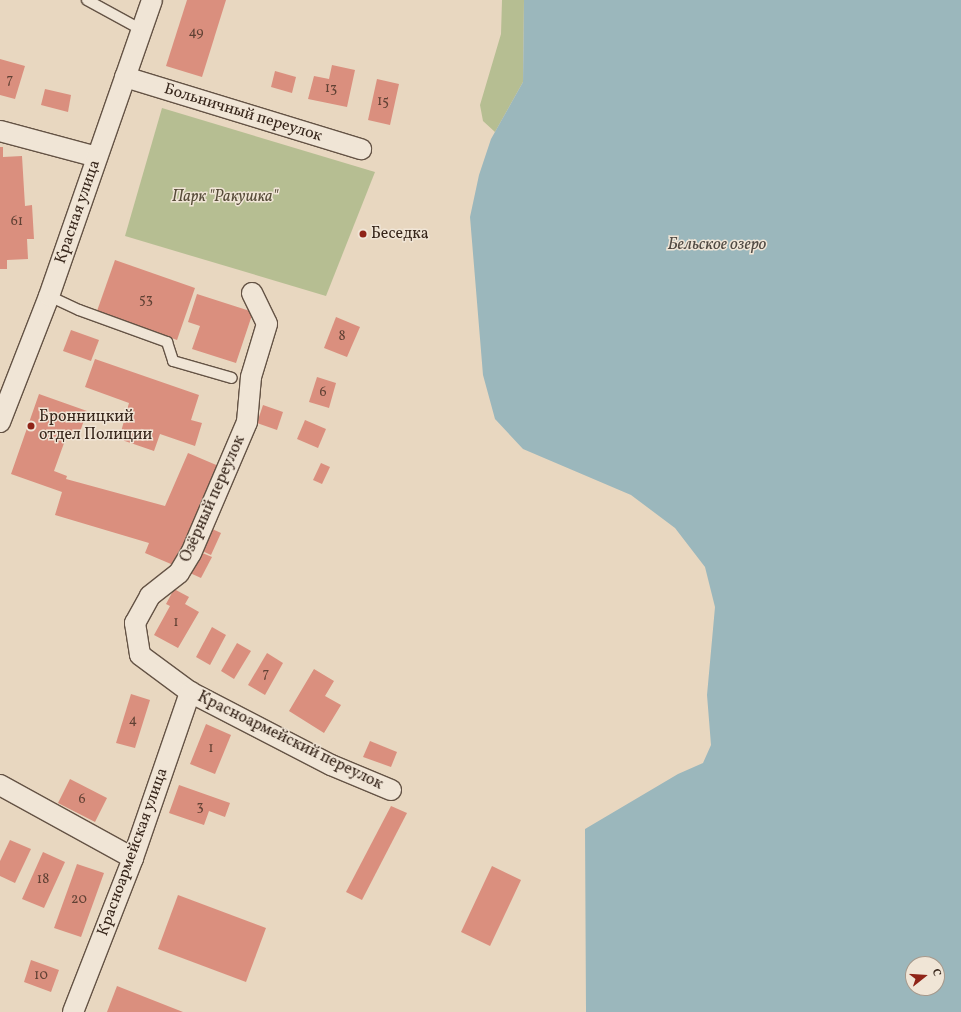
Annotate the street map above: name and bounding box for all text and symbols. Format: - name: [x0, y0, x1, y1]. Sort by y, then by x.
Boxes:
- house number: 49: [188, 25, 204, 41]
- house number: 7: [7, 72, 13, 88]
- street label: Больничный переулок: [162, 80, 324, 146]
- house number: 13: [325, 81, 337, 97]
- house number: 15: [377, 94, 389, 110]
- street label: Красная улица: [51, 157, 105, 267]
- park label: Парк "Ракушка": [172, 187, 278, 207]
- house number: 61: [11, 214, 23, 230]
- place label: Беседка: [371, 224, 429, 244]
- marker: Беседка: [358, 229, 368, 239]
- water label: Бельское озеро: [668, 235, 766, 255]
- house number: 53: [139, 292, 153, 308]
- house number: 8: [338, 329, 346, 345]
- house number: 6: [319, 385, 327, 401]
- place label: Бронницкий отдел Полиции: [39, 407, 152, 445]
- marker: Бронницкий отдел Полиции: [26, 421, 36, 431]
- street label: Озёрный переулок: [176, 433, 250, 565]
- house number: 1: [173, 615, 179, 631]
- house number: 7: [263, 666, 269, 682]
- street label: Красноармейский переулок: [194, 688, 386, 794]
- house number: 4: [129, 713, 137, 729]
- house number: 1: [208, 741, 214, 757]
- street label: Красноармейская улица: [94, 765, 172, 939]
- house number: 6: [78, 792, 86, 808]
- house number: 3: [196, 799, 204, 815]
- house number: 18: [37, 872, 49, 888]
- house number: 20: [71, 892, 87, 908]
- north arrow: [905, 956, 945, 996]
- text: С: [928, 967, 944, 978]
- house number: 10: [34, 968, 48, 984]

